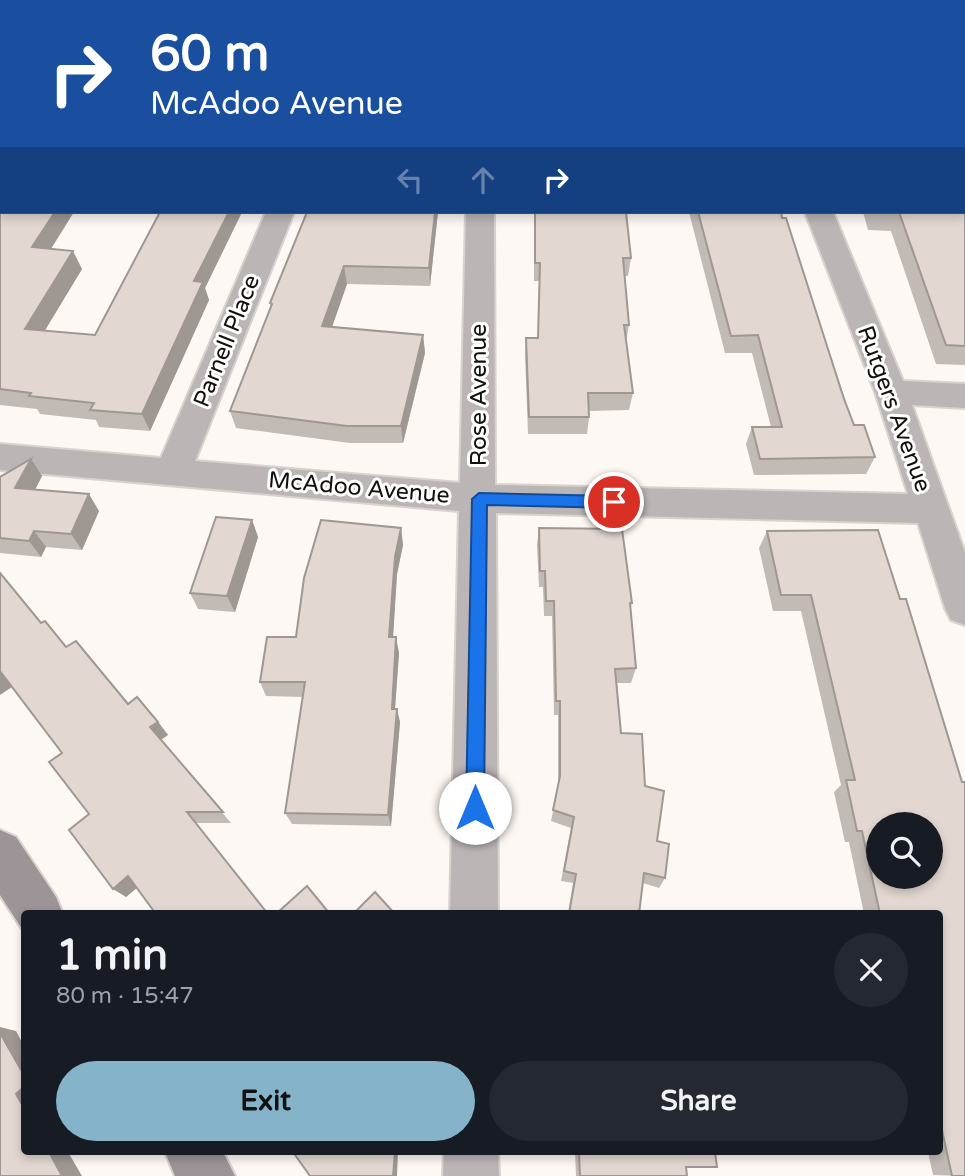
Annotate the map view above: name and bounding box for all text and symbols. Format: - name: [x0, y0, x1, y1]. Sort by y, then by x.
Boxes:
- text: 60 m: [150, 25, 269, 84]
- icon: right: [35, 28, 126, 119]
- text: McAdoo Avenue: [150, 85, 403, 123]
- icon: left: [391, 161, 429, 199]
- icon: ahead: [464, 161, 502, 199]
- icon: right: [537, 161, 575, 199]
- street label: Parnell Place: [188, 271, 266, 411]
- street label: Rutgers Avenue: [851, 322, 937, 496]
- street label: Rose Avenue: [465, 324, 493, 466]
- street label: McAdoo Avenue: [267, 466, 451, 510]
- pin: [584, 472, 644, 532]
- icon: arrive: [595, 483, 633, 521]
- position arrow: [438, 771, 512, 845]
- map controls: [866, 812, 943, 889]
- button: search: [866, 812, 943, 889]
- text: 1 min: [56, 930, 168, 981]
- button: close: [834, 933, 908, 1007]
- text: 80 m · 15:47: [56, 982, 194, 1010]
- button: Exit: [56, 1061, 475, 1141]
- button: Share: [489, 1061, 908, 1141]

